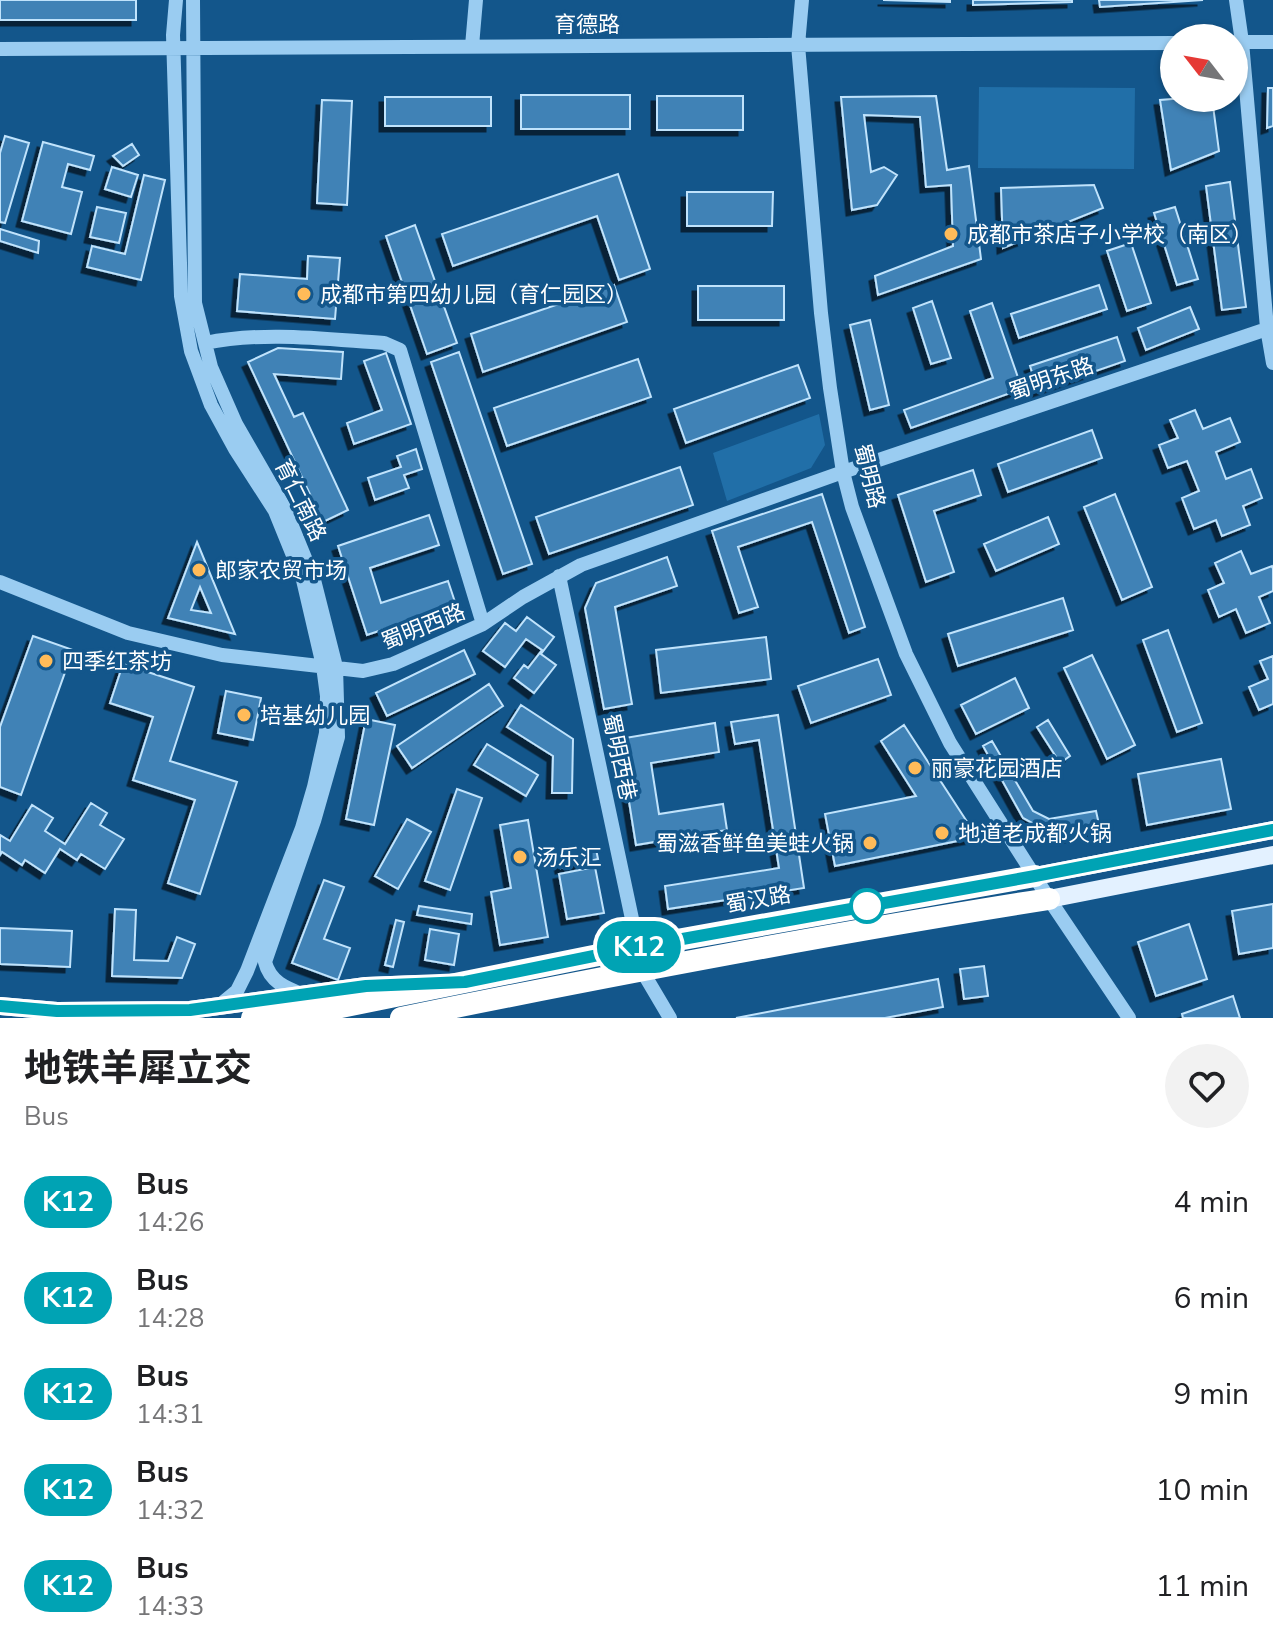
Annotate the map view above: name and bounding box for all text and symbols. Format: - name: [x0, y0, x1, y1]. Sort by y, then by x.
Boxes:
- street label: 育德路: [554, 10, 620, 40]
- north arrow: [1160, 24, 1248, 112]
- map controls: [1160, 24, 1248, 112]
- place label: 成都市茶店子小学校（南区）: [967, 220, 1253, 250]
- marker: 成都市茶店子小学校（南区）: [942, 225, 960, 243]
- place label: 成都市第四幼儿园（育仁园区）: [320, 280, 628, 310]
- marker: 成都市第四幼儿园（育仁园区）: [295, 285, 313, 303]
- street label: 蜀明东路: [1005, 350, 1098, 407]
- street label: 蜀明路: [846, 441, 892, 512]
- street label: 育仁南路: [267, 454, 333, 547]
- place label: 郎家农贸市场: [215, 556, 347, 586]
- marker: 郎家农贸市场: [190, 561, 208, 579]
- street label: 蜀明西路: [377, 597, 470, 657]
- place label: 四季红茶坊: [62, 647, 172, 677]
- marker: 四季红茶坊: [37, 652, 55, 670]
- place label: 培基幼儿园: [260, 701, 370, 731]
- marker: 培基幼儿园: [235, 706, 253, 724]
- street label: 蜀明西巷: [595, 711, 643, 803]
- place label: 丽豪花园酒店: [931, 754, 1063, 784]
- marker: 丽豪花园酒店: [906, 759, 924, 777]
- place label: 地道老成都火锅: [958, 819, 1112, 849]
- marker: 地道老成都火锅: [933, 824, 951, 842]
- place label: 蜀滋香鲜鱼美蛙火锅: [656, 829, 854, 859]
- marker: 蜀滋香鲜鱼美蛙火锅: [861, 834, 879, 852]
- place label: 汤乐汇: [536, 843, 602, 873]
- marker: 汤乐汇: [511, 848, 529, 866]
- street label: 蜀汉路: [723, 879, 793, 920]
- unlabelled marker: [850, 889, 884, 923]
- line badge: K12: [593, 921, 685, 973]
- text: K12: [613, 928, 665, 966]
- text: 地铁羊犀立交: [24, 1043, 252, 1094]
- button: heart: [1165, 1044, 1249, 1128]
- text: Bus: [24, 1099, 69, 1134]
- text: Bus: [136, 1164, 189, 1205]
- text: 4 min: [1174, 1182, 1249, 1223]
- text: K12: [42, 1183, 94, 1221]
- text: 14:26: [136, 1205, 204, 1240]
- text: Bus: [136, 1260, 189, 1301]
- text: 6 min: [1174, 1278, 1249, 1319]
- text: K12: [42, 1279, 94, 1317]
- text: 14:28: [136, 1301, 204, 1336]
- text: Bus: [136, 1356, 189, 1397]
- text: 9 min: [1174, 1374, 1249, 1415]
- text: K12: [42, 1375, 94, 1413]
- text: 14:31: [136, 1397, 204, 1432]
- text: Bus: [136, 1452, 189, 1493]
- text: 10 min: [1156, 1470, 1249, 1511]
- text: K12: [42, 1471, 94, 1509]
- text: 14:32: [136, 1493, 204, 1528]
- text: Bus: [136, 1548, 189, 1589]
- text: 11 min: [1156, 1566, 1249, 1607]
- text: K12: [42, 1567, 94, 1605]
- text: 14:33: [136, 1589, 204, 1624]

